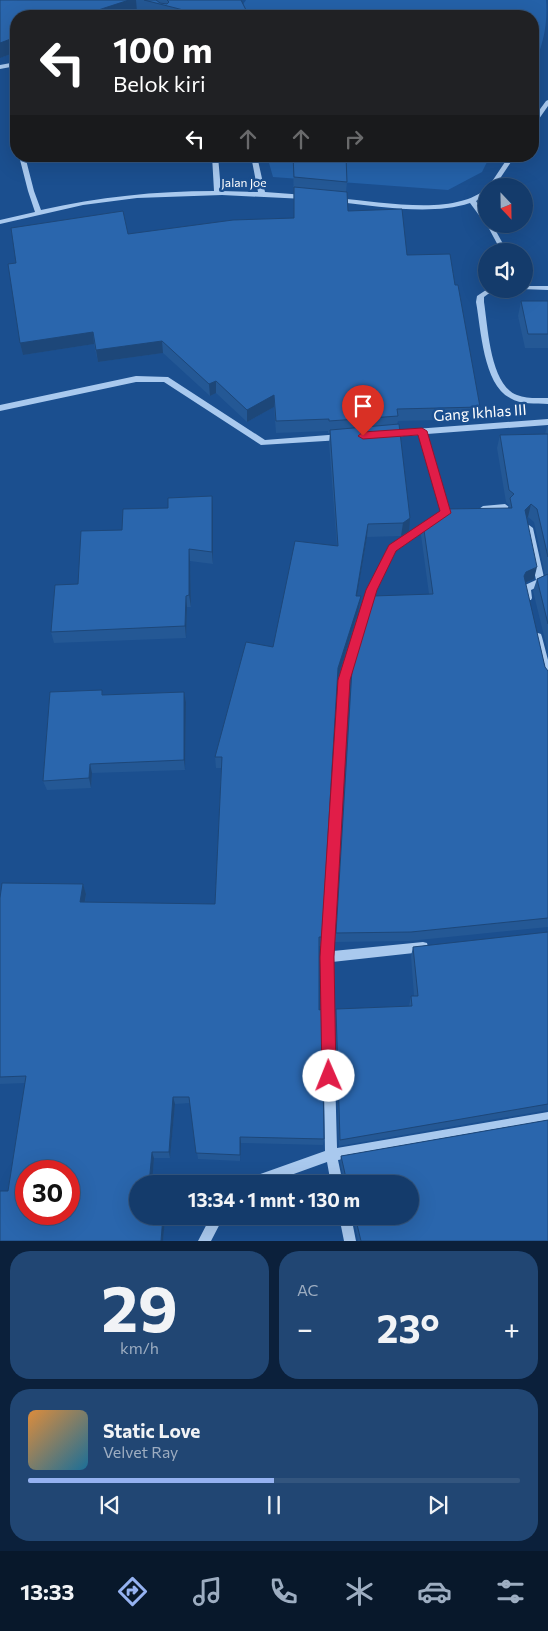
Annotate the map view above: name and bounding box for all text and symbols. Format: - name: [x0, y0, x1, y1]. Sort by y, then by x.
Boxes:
- text: 100 m: [113, 27, 213, 70]
- icon: left: [30, 30, 95, 95]
- text: Belok kiri: [113, 70, 206, 97]
- icon: left: [181, 125, 209, 153]
- icon: ahead: [234, 125, 262, 153]
- icon: ahead: [287, 125, 315, 153]
- icon: right: [340, 125, 368, 153]
- street label: Jalan Joe: [221, 175, 267, 190]
- north arrow: [478, 178, 532, 232]
- map controls: [478, 178, 533, 298]
- button: sound: [478, 243, 533, 298]
- pin: [342, 385, 384, 436]
- icon: arrive: [349, 392, 377, 420]
- street label: Gang Ikhlas III: [433, 400, 527, 424]
- position arrow: [302, 1049, 354, 1101]
- speed limit sign: 30: [15, 1160, 80, 1225]
- text: 13:34 · 1 mnt · 130 m: [188, 1188, 360, 1211]
- text: 29: [101, 1266, 178, 1345]
- text: AC: [297, 1280, 319, 1299]
- text: 23°: [377, 1304, 440, 1351]
- text: −: [297, 1311, 313, 1345]
- text: +: [504, 1311, 520, 1345]
- text: km/h: [120, 1338, 159, 1357]
- text: Static Love: [103, 1419, 200, 1442]
- text: Velvet Ray: [103, 1442, 178, 1461]
- icon: previous: [96, 1491, 124, 1519]
- icon: pause: [260, 1491, 288, 1519]
- icon: next: [424, 1491, 452, 1519]
- icon: directions: [115, 1574, 150, 1609]
- icon: music: [190, 1574, 225, 1609]
- icon: phone: [266, 1574, 301, 1609]
- icon: climate: [342, 1574, 377, 1609]
- icon: car: [417, 1574, 452, 1609]
- icon: filters: [493, 1574, 528, 1609]
- text: 13:33: [20, 1578, 74, 1605]

